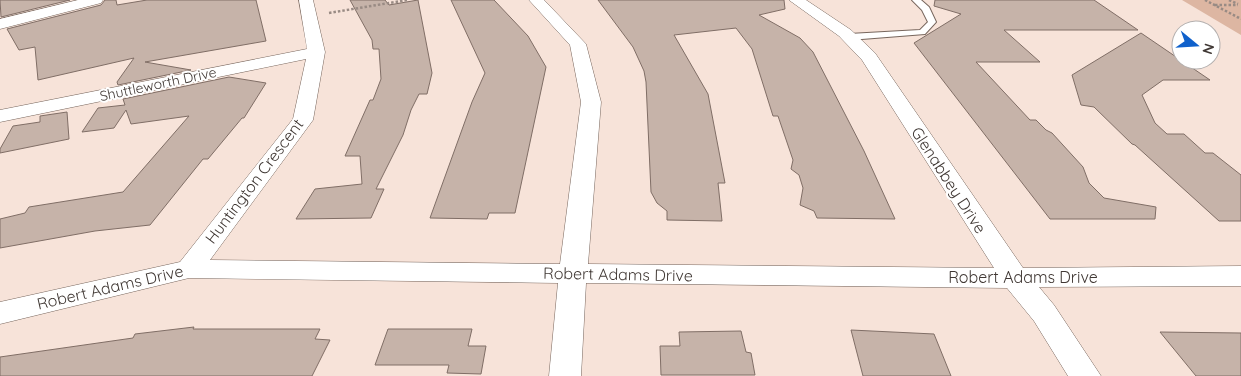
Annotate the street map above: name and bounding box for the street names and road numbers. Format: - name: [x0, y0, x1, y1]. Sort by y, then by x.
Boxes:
- street label: Shuttleworth Drive: [98, 63, 218, 105]
- street label: Huntington Crescent: [200, 115, 308, 247]
- street label: Glenabbey Drive: [907, 123, 991, 237]
- street label: Robert Adams Drive: [35, 260, 185, 314]
- street label: Robert Adams Drive: [543, 263, 693, 285]
- street label: Robert Adams Drive: [948, 267, 1098, 287]

